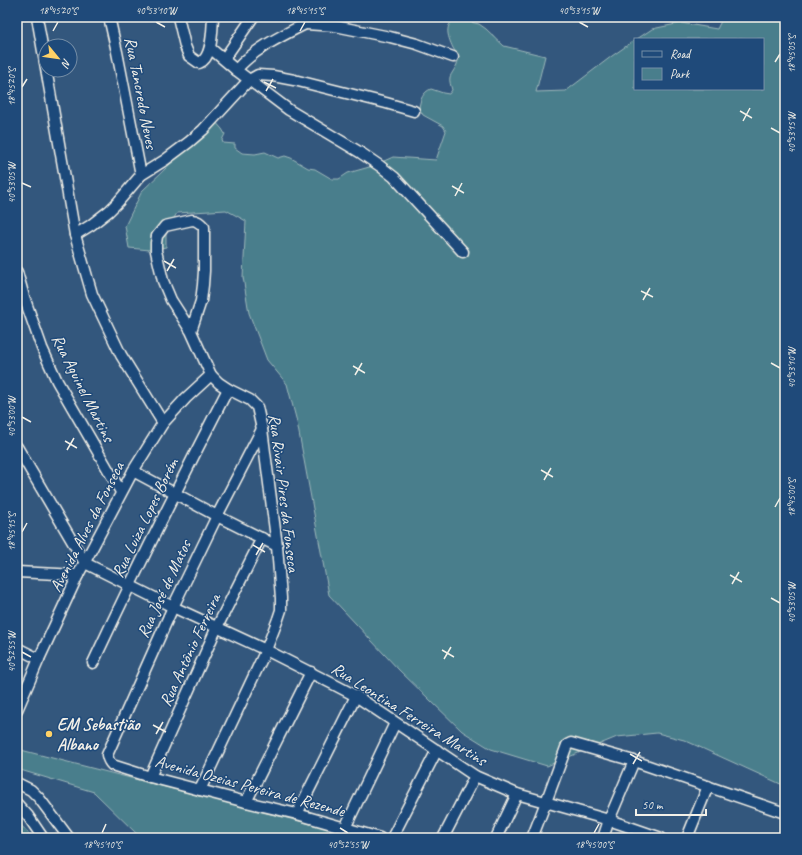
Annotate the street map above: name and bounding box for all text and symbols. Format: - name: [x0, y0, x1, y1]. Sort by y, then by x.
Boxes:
- text: 18°45'20"S: [39, 4, 79, 17]
- text: 40°53'10"W: [136, 4, 178, 17]
- text: 18°45'15"S: [286, 4, 326, 17]
- text: 40°53'15"W: [559, 4, 601, 17]
- text: 18°45'05"S: [785, 33, 798, 73]
- street label: Rua Tancredo Neves: [120, 35, 163, 153]
- north arrow: [38, 38, 78, 78]
- legend: [634, 38, 764, 90]
- text: Road: [670, 46, 692, 62]
- text: N: [58, 56, 75, 71]
- text: 18°45'20"S: [5, 66, 18, 106]
- text: Park: [670, 66, 691, 82]
- text: 40°53'15"W: [785, 111, 798, 153]
- text: 40°53'05"W: [5, 161, 18, 203]
- street label: Rua Aguinel Martins: [47, 331, 120, 447]
- text: 40°53'10"W: [785, 346, 798, 388]
- text: 40°53'00"W: [5, 395, 18, 437]
- street label: Rua Rivair Pires da Fonseca: [264, 413, 304, 574]
- street label: Rua Luiza Lopes Borém: [107, 454, 184, 581]
- street label: Avenida Alves da Fonseca: [45, 457, 129, 596]
- text: 18°45'00"S: [785, 477, 798, 517]
- text: 18°45'15"S: [5, 511, 18, 551]
- street label: Rua José de Matos: [132, 535, 197, 641]
- text: 40°53'05"W: [785, 581, 798, 623]
- street label: Rua Antônio Ferreira: [155, 589, 226, 710]
- text: 40°52'55"W: [5, 630, 18, 672]
- street label: Rua Leontina Ferreira Martins: [328, 658, 492, 771]
- place label: EM Sebastião Albano: [57, 714, 142, 755]
- marker: EM Sebastião Albano: [44, 729, 54, 739]
- street label: Avenida Ozeias Pereira de Rezende: [153, 751, 348, 822]
- scale bar: [636, 791, 706, 817]
- text: 50 m: [642, 797, 664, 813]
- text: 18°45'10"S: [83, 838, 123, 851]
- text: 40°52'55"W: [328, 838, 370, 851]
- text: 18°45'00"S: [575, 838, 615, 851]

